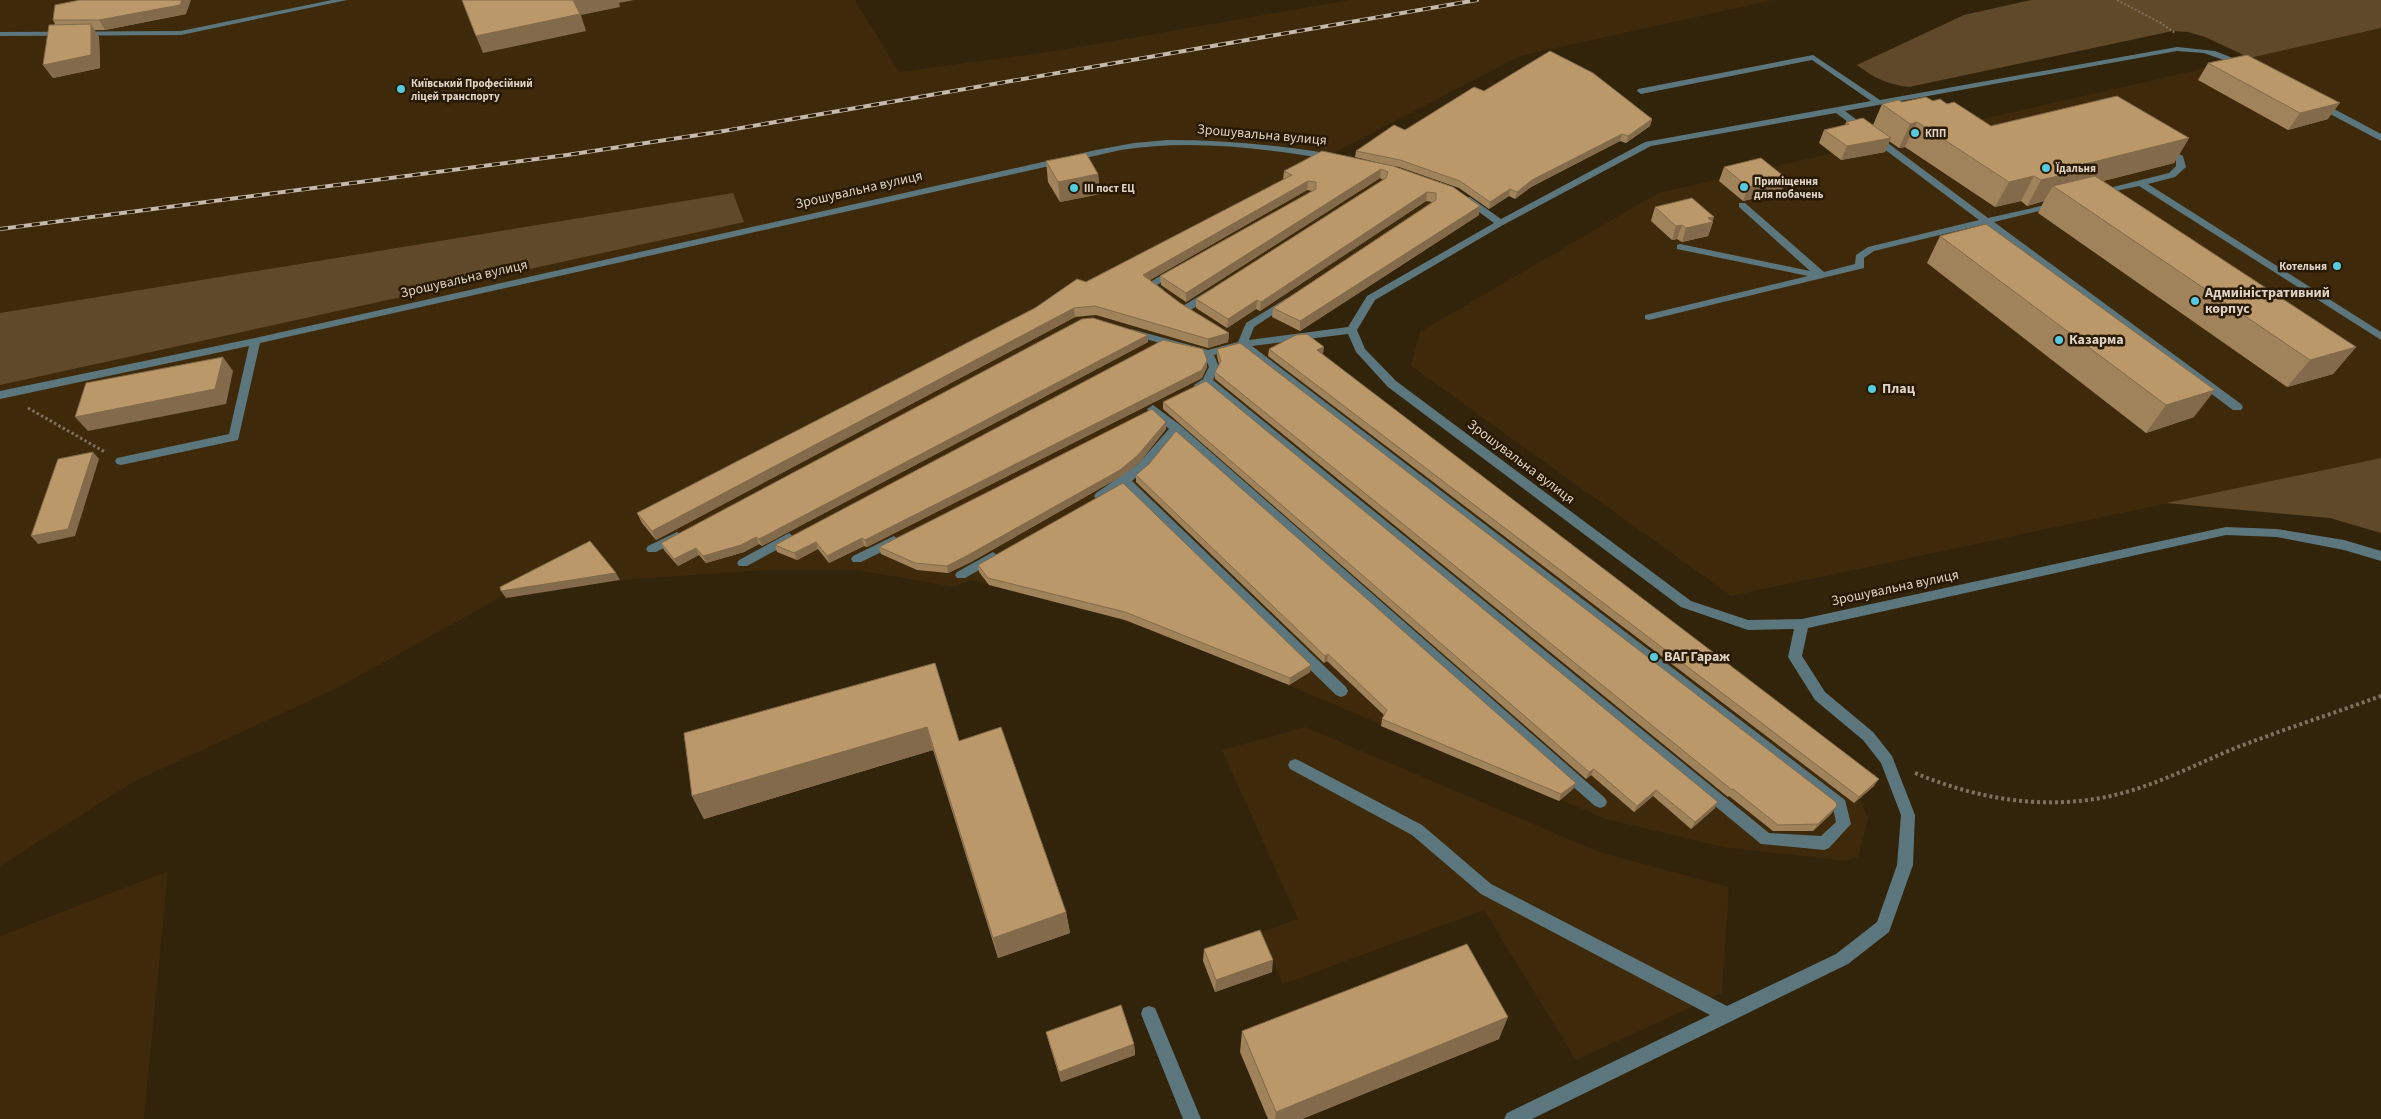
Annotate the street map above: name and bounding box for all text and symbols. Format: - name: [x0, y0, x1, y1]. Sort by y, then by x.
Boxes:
- place label: Київський Професійний ліцей транспорту: [411, 76, 533, 104]
- marker: Київський Професійний ліцей транспорту: [395, 83, 407, 95]
- street label: Зрошувальна вулиця: [1196, 119, 1328, 151]
- place label: КПП: [1925, 126, 1946, 141]
- marker: КПП: [1909, 127, 1921, 139]
- place label: Їдальня: [2055, 161, 2096, 176]
- marker: Їдальня: [2040, 162, 2052, 174]
- street label: Зрошувальна вулиця: [793, 166, 925, 214]
- place label: Приміщення для побачень: [1754, 174, 1824, 202]
- place label: III пост ЕЦ: [1084, 181, 1135, 196]
- marker: Приміщення для побачень: [1738, 181, 1750, 193]
- marker: III пост ЕЦ: [1068, 182, 1080, 194]
- street label: Зрошувальна вулиця: [398, 255, 530, 303]
- place label: Котельня: [2279, 259, 2327, 274]
- marker: Котельня: [2331, 260, 2343, 272]
- place label: Адмиіністративний корпус: [2204, 283, 2330, 319]
- marker: Адмиіністративний корпус: [2189, 295, 2201, 307]
- place label: Казарма: [2069, 330, 2124, 350]
- marker: Казарма: [2053, 334, 2065, 346]
- place label: Плац: [1882, 379, 1916, 399]
- marker: Плац: [1866, 383, 1878, 395]
- street label: Зрошувальна вулиця: [1463, 415, 1579, 509]
- street label: Зрошувальна вулиця: [1829, 565, 1961, 611]
- place label: ВАГ Гараж: [1664, 647, 1730, 667]
- marker: ВАГ Гараж: [1648, 651, 1660, 663]

